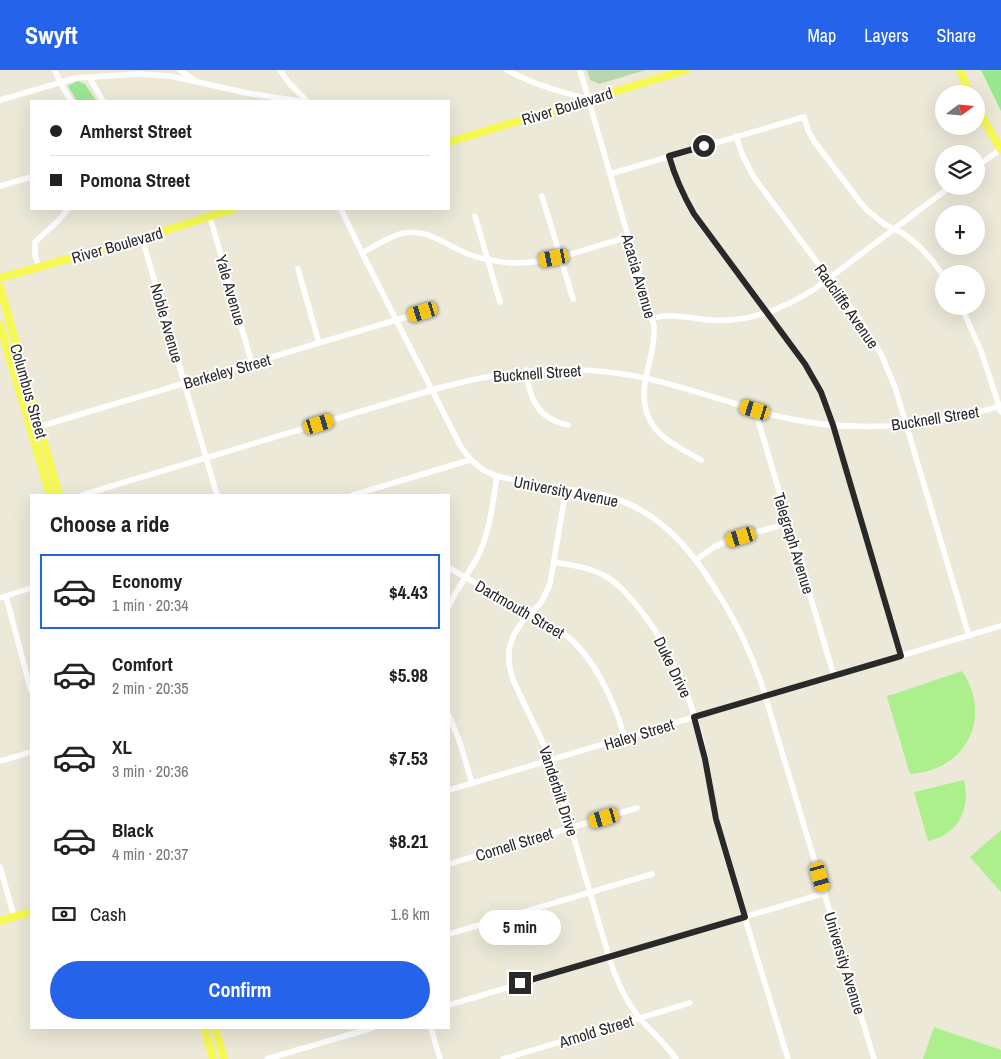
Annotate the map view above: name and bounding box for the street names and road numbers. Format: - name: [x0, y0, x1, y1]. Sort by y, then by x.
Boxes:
- street label: River Boulevard: [519, 82, 615, 130]
- street label: River Boulevard: [69, 221, 165, 269]
- street label: Acacia Avenue: [616, 230, 662, 321]
- street label: Yale Avenue: [210, 252, 252, 328]
- street label: Radcliffe Avenue: [810, 259, 884, 353]
- street label: Noble Avenue: [145, 281, 189, 365]
- street label: Columbus Street: [5, 341, 53, 441]
- street label: Berkeley Street: [181, 348, 273, 394]
- street label: Bucknell Street: [492, 359, 582, 387]
- street label: Bucknell Street: [890, 400, 981, 436]
- street label: University Avenue: [512, 470, 620, 512]
- street label: Telegraph Avenue: [768, 490, 820, 596]
- street label: Dartmouth Street: [471, 574, 569, 644]
- street label: Duke Drive: [649, 633, 697, 701]
- street label: Haley Street: [601, 713, 677, 755]
- street label: Vanderbilt Drive: [534, 743, 584, 839]
- street label: Cornell Street: [472, 822, 556, 866]
- street label: University Avenue: [819, 909, 871, 1017]
- street label: Arnold Street: [555, 1009, 636, 1053]

